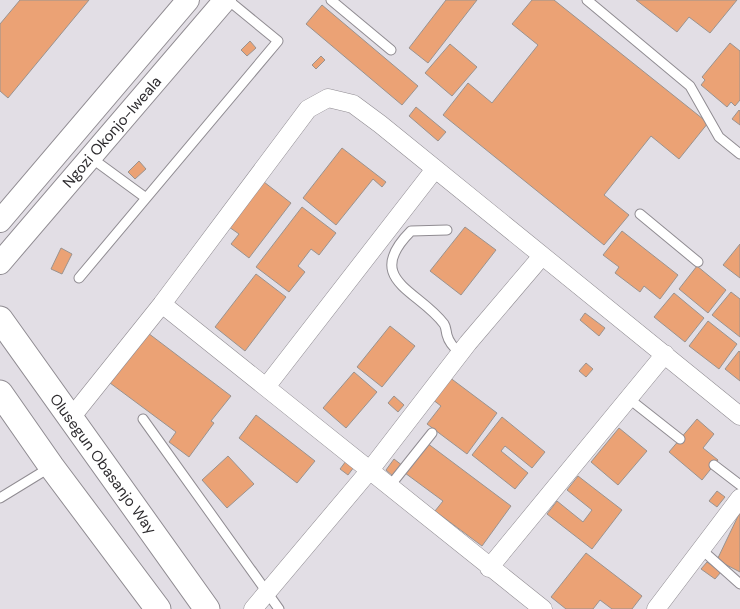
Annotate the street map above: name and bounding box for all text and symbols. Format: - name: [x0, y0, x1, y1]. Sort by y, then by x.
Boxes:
- street label: Ngozi Okonjo-Iweala: [58, 72, 166, 192]
- street label: Olusegun Obasanjo Way: [45, 390, 161, 539]

